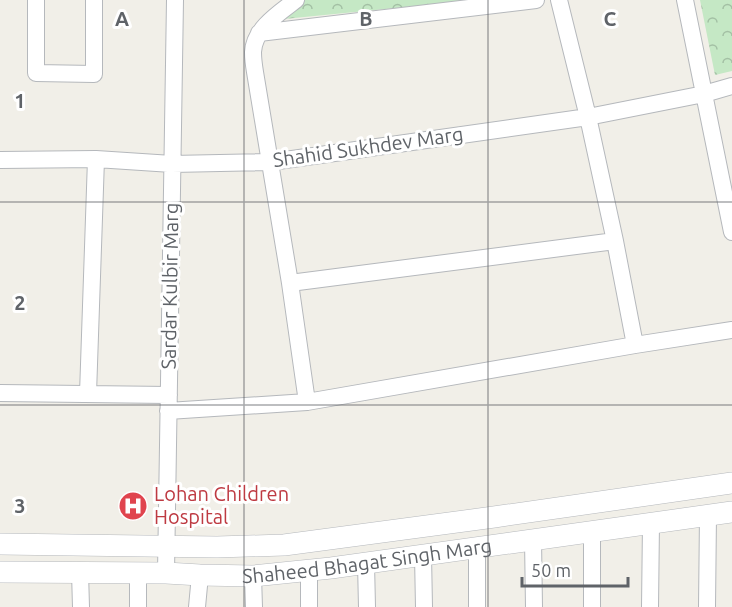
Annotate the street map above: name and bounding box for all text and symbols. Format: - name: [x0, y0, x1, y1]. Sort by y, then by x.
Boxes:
- text: A: [115, 7, 129, 30]
- text: B: [359, 7, 373, 30]
- text: C: [604, 7, 617, 30]
- text: 1: [14, 89, 26, 112]
- street label: Shahid Sukhdev Marg: [271, 122, 465, 171]
- street label: Sardar Kulbir Marg: [157, 202, 182, 370]
- text: 2: [14, 291, 26, 314]
- place label: Lohan Children Hospital: [154, 482, 289, 528]
- hospital icon: Lohan Children Hospital: [117, 490, 149, 522]
- text: 3: [14, 494, 26, 517]
- street label: Shaheed Bhagat Singh Marg: [242, 534, 493, 587]
- scale bar: [522, 550, 628, 588]
- text: 50 m: [531, 560, 571, 580]

